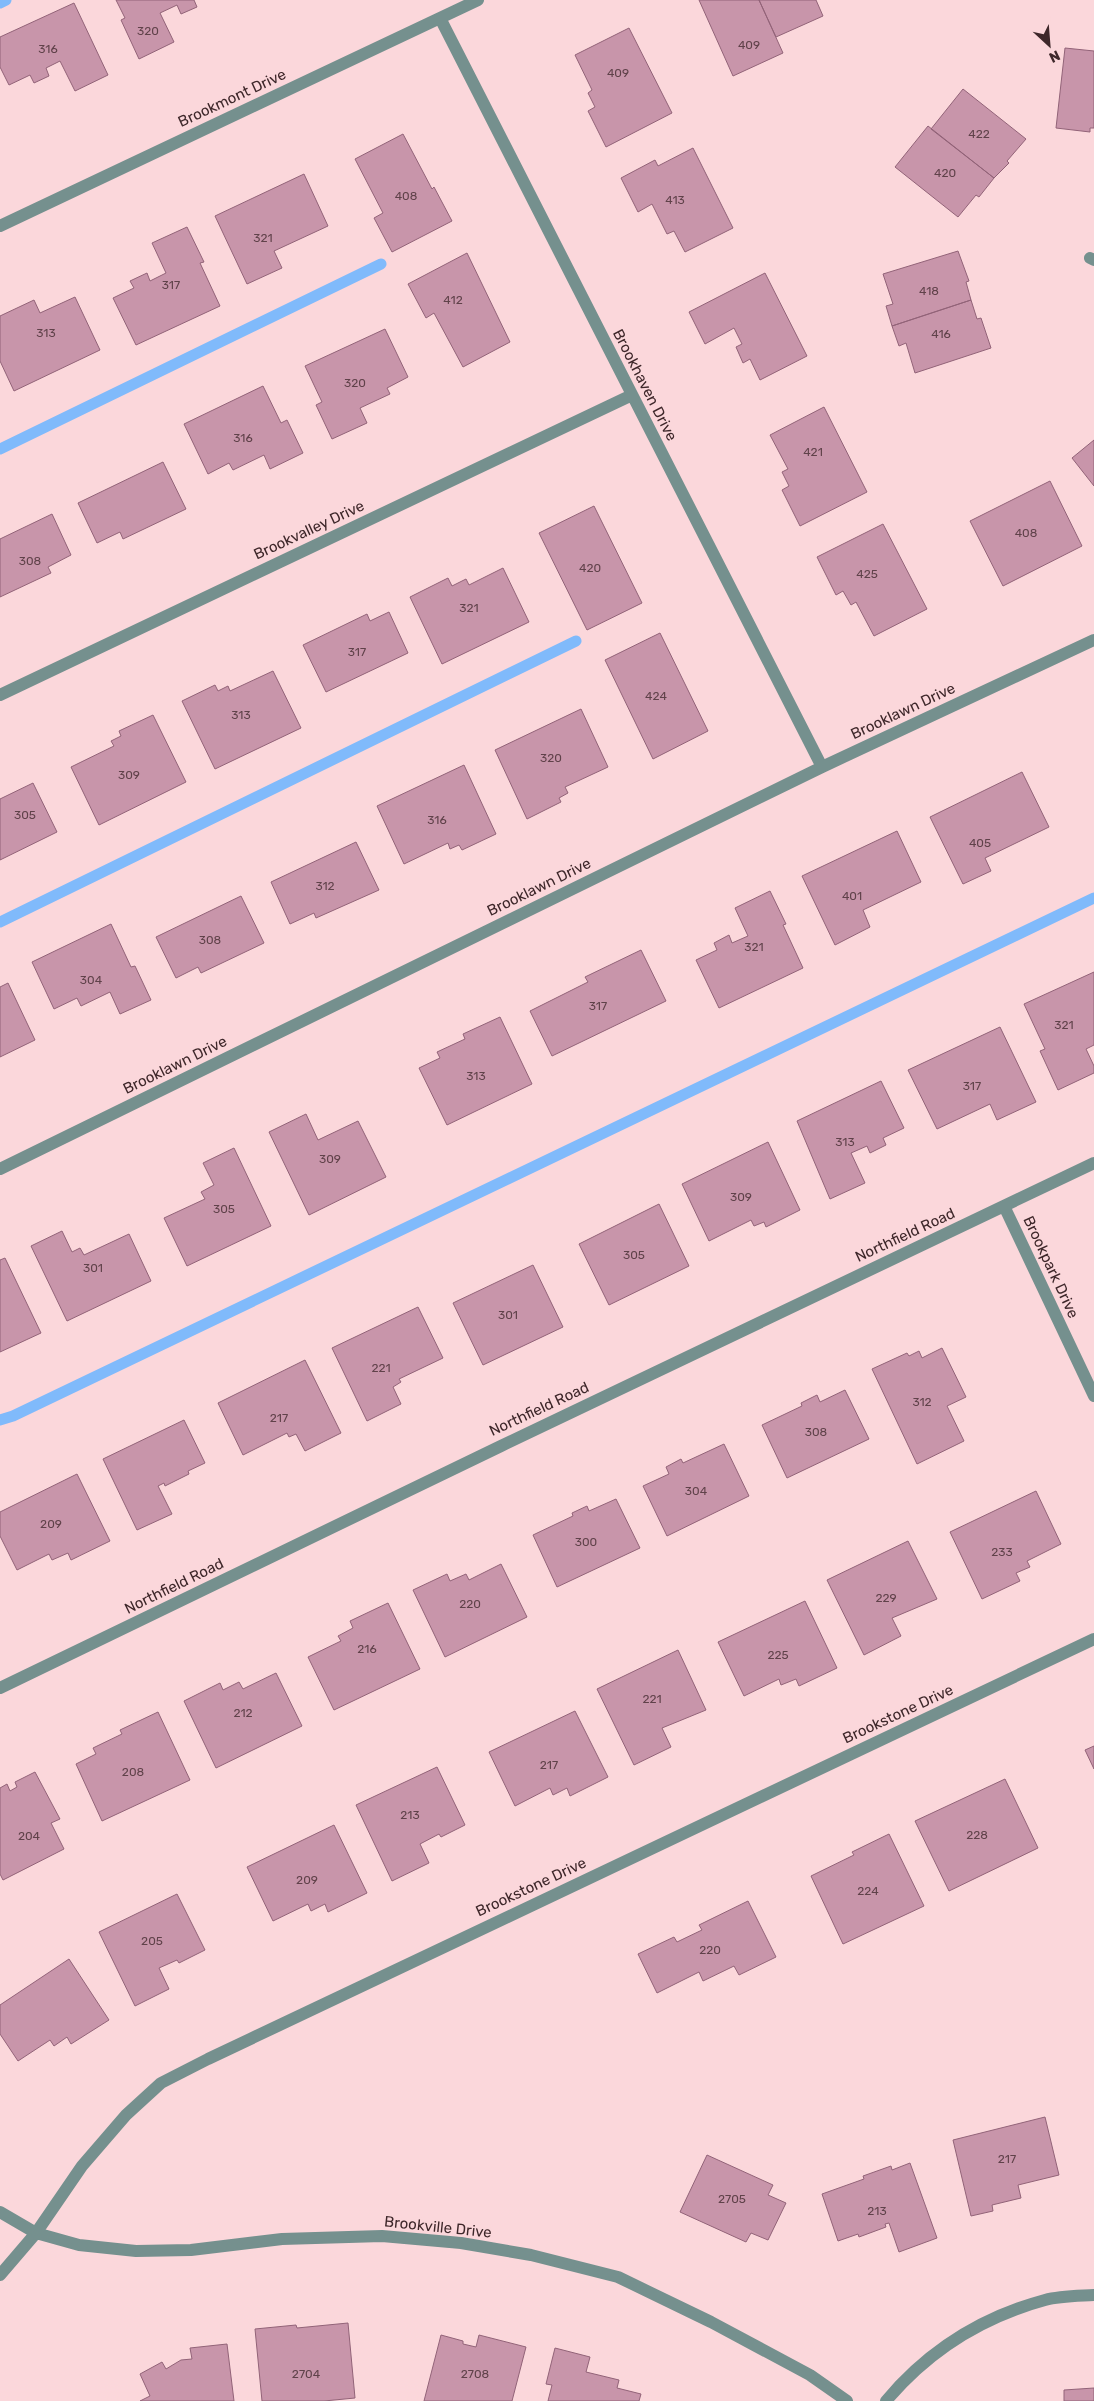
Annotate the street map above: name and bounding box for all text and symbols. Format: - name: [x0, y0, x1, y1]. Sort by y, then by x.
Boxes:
- north arrow: [1024, 20, 1074, 70]
- house number: 320: [137, 24, 159, 38]
- house number: 409: [738, 38, 760, 52]
- house number: 316: [38, 42, 58, 56]
- text: N: [1046, 46, 1063, 66]
- street label: Brookmont Drive: [175, 65, 289, 131]
- house number: 409: [607, 66, 629, 80]
- house number: 422: [968, 127, 990, 141]
- house number: 420: [934, 166, 956, 180]
- house number: 408: [395, 189, 417, 203]
- house number: 413: [665, 193, 685, 207]
- house number: 321: [253, 231, 273, 245]
- house number: 317: [162, 278, 180, 292]
- house number: 418: [919, 284, 939, 298]
- house number: 412: [443, 293, 463, 307]
- house number: 313: [36, 326, 56, 340]
- street label: Brookhaven Drive: [609, 326, 681, 444]
- house number: 416: [931, 327, 951, 341]
- house number: 320: [344, 376, 366, 390]
- house number: 316: [233, 431, 253, 445]
- house number: 421: [803, 445, 823, 459]
- street label: Brookvalley Drive: [251, 497, 367, 563]
- house number: 408: [1015, 526, 1037, 540]
- house number: 308: [19, 554, 41, 568]
- house number: 420: [579, 561, 601, 575]
- house number: 425: [856, 567, 878, 581]
- house number: 321: [459, 601, 479, 615]
- house number: 317: [348, 645, 366, 659]
- street label: Brooklawn Drive: [848, 679, 958, 743]
- house number: 424: [645, 689, 667, 703]
- house number: 313: [231, 708, 251, 722]
- house number: 320: [540, 751, 562, 765]
- house number: 309: [118, 768, 140, 782]
- house number: 305: [14, 808, 36, 822]
- house number: 316: [427, 813, 447, 827]
- house number: 405: [969, 836, 991, 850]
- street label: Brooklawn Drive: [484, 854, 594, 920]
- house number: 312: [315, 879, 335, 893]
- house number: 401: [842, 889, 862, 903]
- house number: 308: [199, 933, 221, 947]
- house number: 321: [744, 940, 764, 954]
- house number: 304: [80, 973, 103, 987]
- house number: 317: [589, 999, 607, 1013]
- house number: 321: [1054, 1018, 1074, 1032]
- street label: Brooklawn Drive: [120, 1032, 230, 1098]
- house number: 313: [466, 1069, 486, 1083]
- house number: 317: [963, 1079, 981, 1093]
- house number: 313: [835, 1135, 855, 1149]
- house number: 309: [319, 1152, 341, 1166]
- house number: 309: [730, 1190, 752, 1204]
- house number: 305: [213, 1202, 235, 1216]
- street label: Northfield Road: [852, 1204, 958, 1266]
- street label: Brookpark Drive: [1019, 1213, 1083, 1321]
- house number: 305: [623, 1248, 645, 1262]
- house number: 301: [83, 1261, 103, 1275]
- house number: 301: [498, 1308, 518, 1322]
- house number: 221: [371, 1361, 391, 1375]
- street label: Northfield Road: [486, 1378, 592, 1440]
- house number: 312: [912, 1395, 932, 1409]
- house number: 217: [270, 1411, 288, 1425]
- house number: 308: [805, 1425, 827, 1439]
- house number: 304: [685, 1484, 708, 1498]
- house number: 209: [40, 1517, 62, 1531]
- house number: 300: [575, 1535, 597, 1549]
- house number: 233: [991, 1545, 1013, 1559]
- street label: Northfield Road: [121, 1554, 227, 1618]
- house number: 229: [875, 1591, 897, 1605]
- house number: 220: [459, 1597, 481, 1611]
- house number: 216: [357, 1642, 377, 1656]
- house number: 225: [767, 1648, 789, 1662]
- street label: Brookstone Drive: [840, 1681, 956, 1747]
- house number: 221: [642, 1692, 662, 1706]
- house number: 212: [233, 1706, 253, 1720]
- house number: 217: [540, 1758, 558, 1772]
- house number: 208: [122, 1765, 144, 1779]
- house number: 213: [400, 1808, 420, 1822]
- house number: 228: [966, 1828, 988, 1842]
- house number: 204: [18, 1829, 41, 1843]
- street label: Brookstone Drive: [473, 1854, 589, 1920]
- house number: 209: [296, 1873, 318, 1887]
- house number: 224: [857, 1884, 879, 1898]
- house number: 205: [141, 1934, 163, 1948]
- house number: 220: [699, 1943, 721, 1957]
- house number: 217: [998, 2152, 1016, 2166]
- house number: 2705: [718, 2192, 746, 2206]
- house number: 213: [867, 2204, 887, 2218]
- street label: Brookville Drive: [383, 2212, 493, 2242]
- house number: 2704: [292, 2367, 321, 2381]
- house number: 2708: [461, 2367, 489, 2381]

